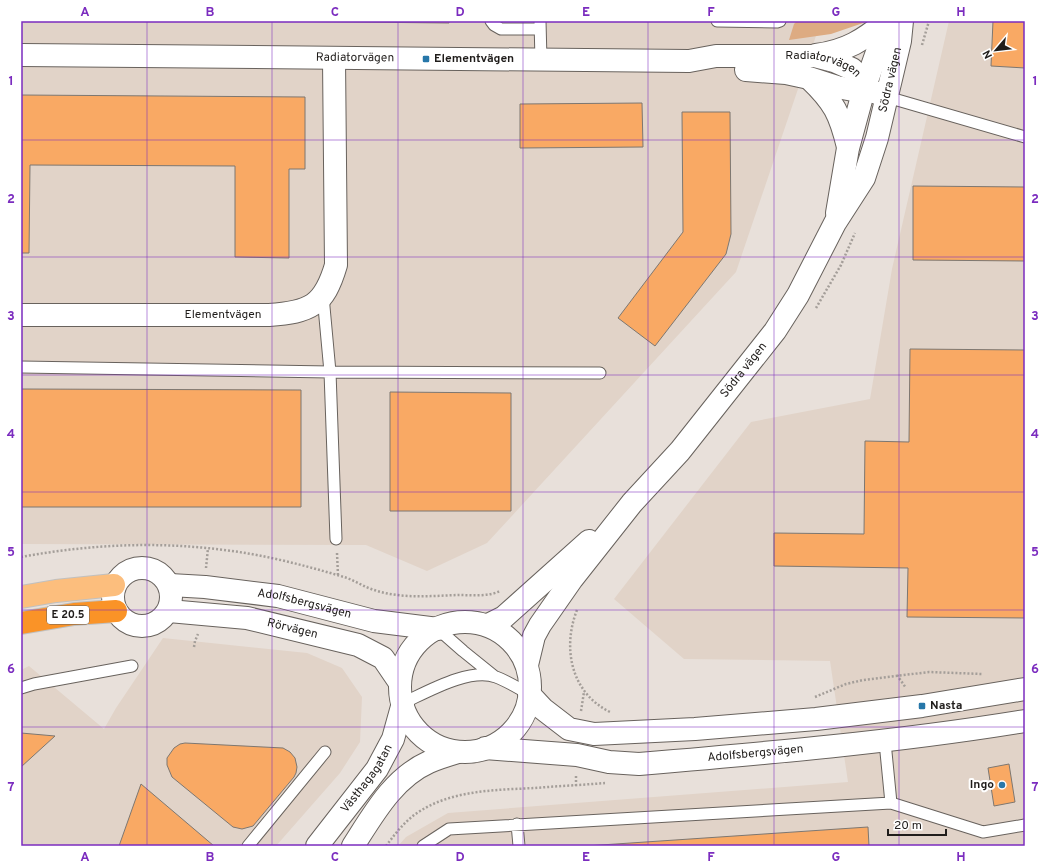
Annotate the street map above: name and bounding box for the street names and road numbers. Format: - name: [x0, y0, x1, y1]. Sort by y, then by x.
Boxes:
- street label: Södra vägen: [875, 46, 906, 114]
- street label: Radiatorvägen: [785, 48, 864, 81]
- street label: Radiatorvägen: [316, 50, 394, 66]
- street label: Elementvägen: [184, 307, 262, 323]
- street label: Södra vägen: [717, 339, 771, 401]
- street label: Adolfsbergsvägen: [256, 586, 353, 623]
- road number: E 20.5: [47, 606, 89, 624]
- street label: Rörvägen: [265, 615, 319, 643]
- street label: Adolfsbergsvägen: [707, 741, 804, 766]
- street label: Västhagagatan: [338, 742, 397, 816]

